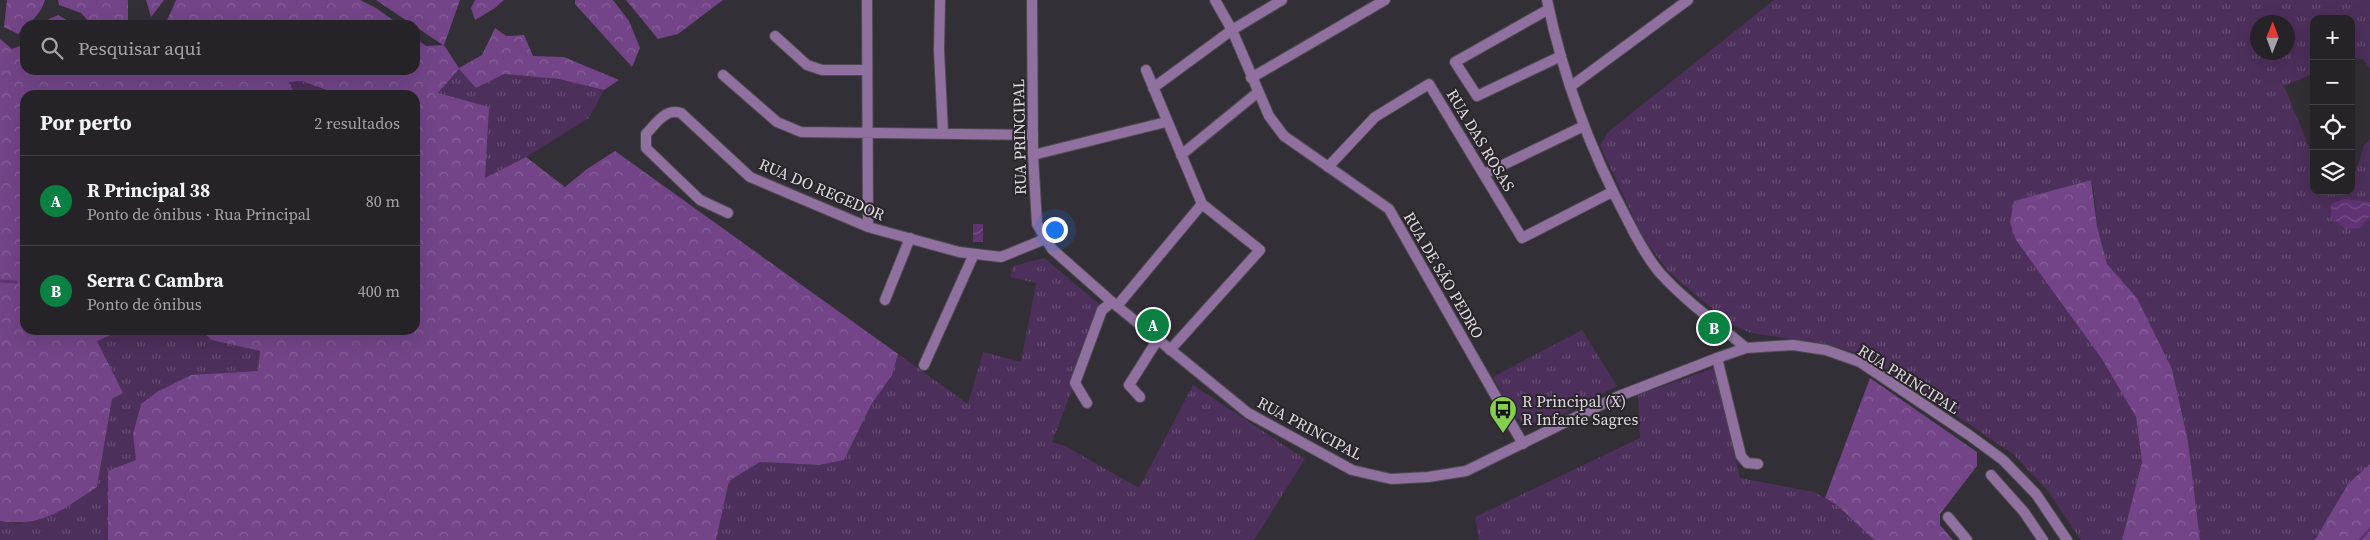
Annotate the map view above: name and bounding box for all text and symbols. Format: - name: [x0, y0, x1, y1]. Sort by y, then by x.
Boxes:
- north arrow: [2250, 15, 2295, 60]
- map controls: [2310, 15, 2355, 195]
- button: +: [2310, 15, 2355, 60]
- search box: [20, 20, 420, 75]
- icon: search: [38, 34, 66, 62]
- text: Pesquisar aqui: [78, 35, 201, 61]
- button: −: [2310, 60, 2355, 105]
- street label: RUA PRINCIPAL: [1007, 79, 1031, 195]
- street label: RUA DAS ROSAS: [1442, 85, 1520, 195]
- button: locate: [2310, 105, 2355, 150]
- text: Por perto: [40, 108, 132, 137]
- text: 2 resultados: [314, 112, 400, 134]
- button: layers: [2310, 150, 2355, 195]
- street label: RUA DO REGEDOR: [756, 153, 889, 226]
- text: R Principal 38: [87, 177, 210, 203]
- text: A: [51, 190, 61, 212]
- text: 80 m: [366, 190, 400, 212]
- text: Ponto de ônibus · Rua Principal: [87, 203, 311, 225]
- street label: RUA DE SÃO PEDRO: [1399, 208, 1489, 342]
- your location: [1042, 217, 1068, 243]
- text: Serra C Cambra: [87, 267, 224, 293]
- text: B: [51, 280, 61, 302]
- text: 400 m: [358, 280, 400, 302]
- text: Ponto de ônibus: [87, 293, 202, 315]
- pin: A: [1137, 306, 1169, 344]
- pin: B: [1698, 309, 1730, 347]
- street label: RUA PRINCIPAL: [1854, 339, 1964, 419]
- place label: R Principal (X) R Infante Sagres: [1522, 390, 1638, 430]
- street label: RUA PRINCIPAL: [1254, 391, 1366, 465]
- bus stop icon: R Principal (X) R Infante Sagres: [1488, 395, 1518, 434]

